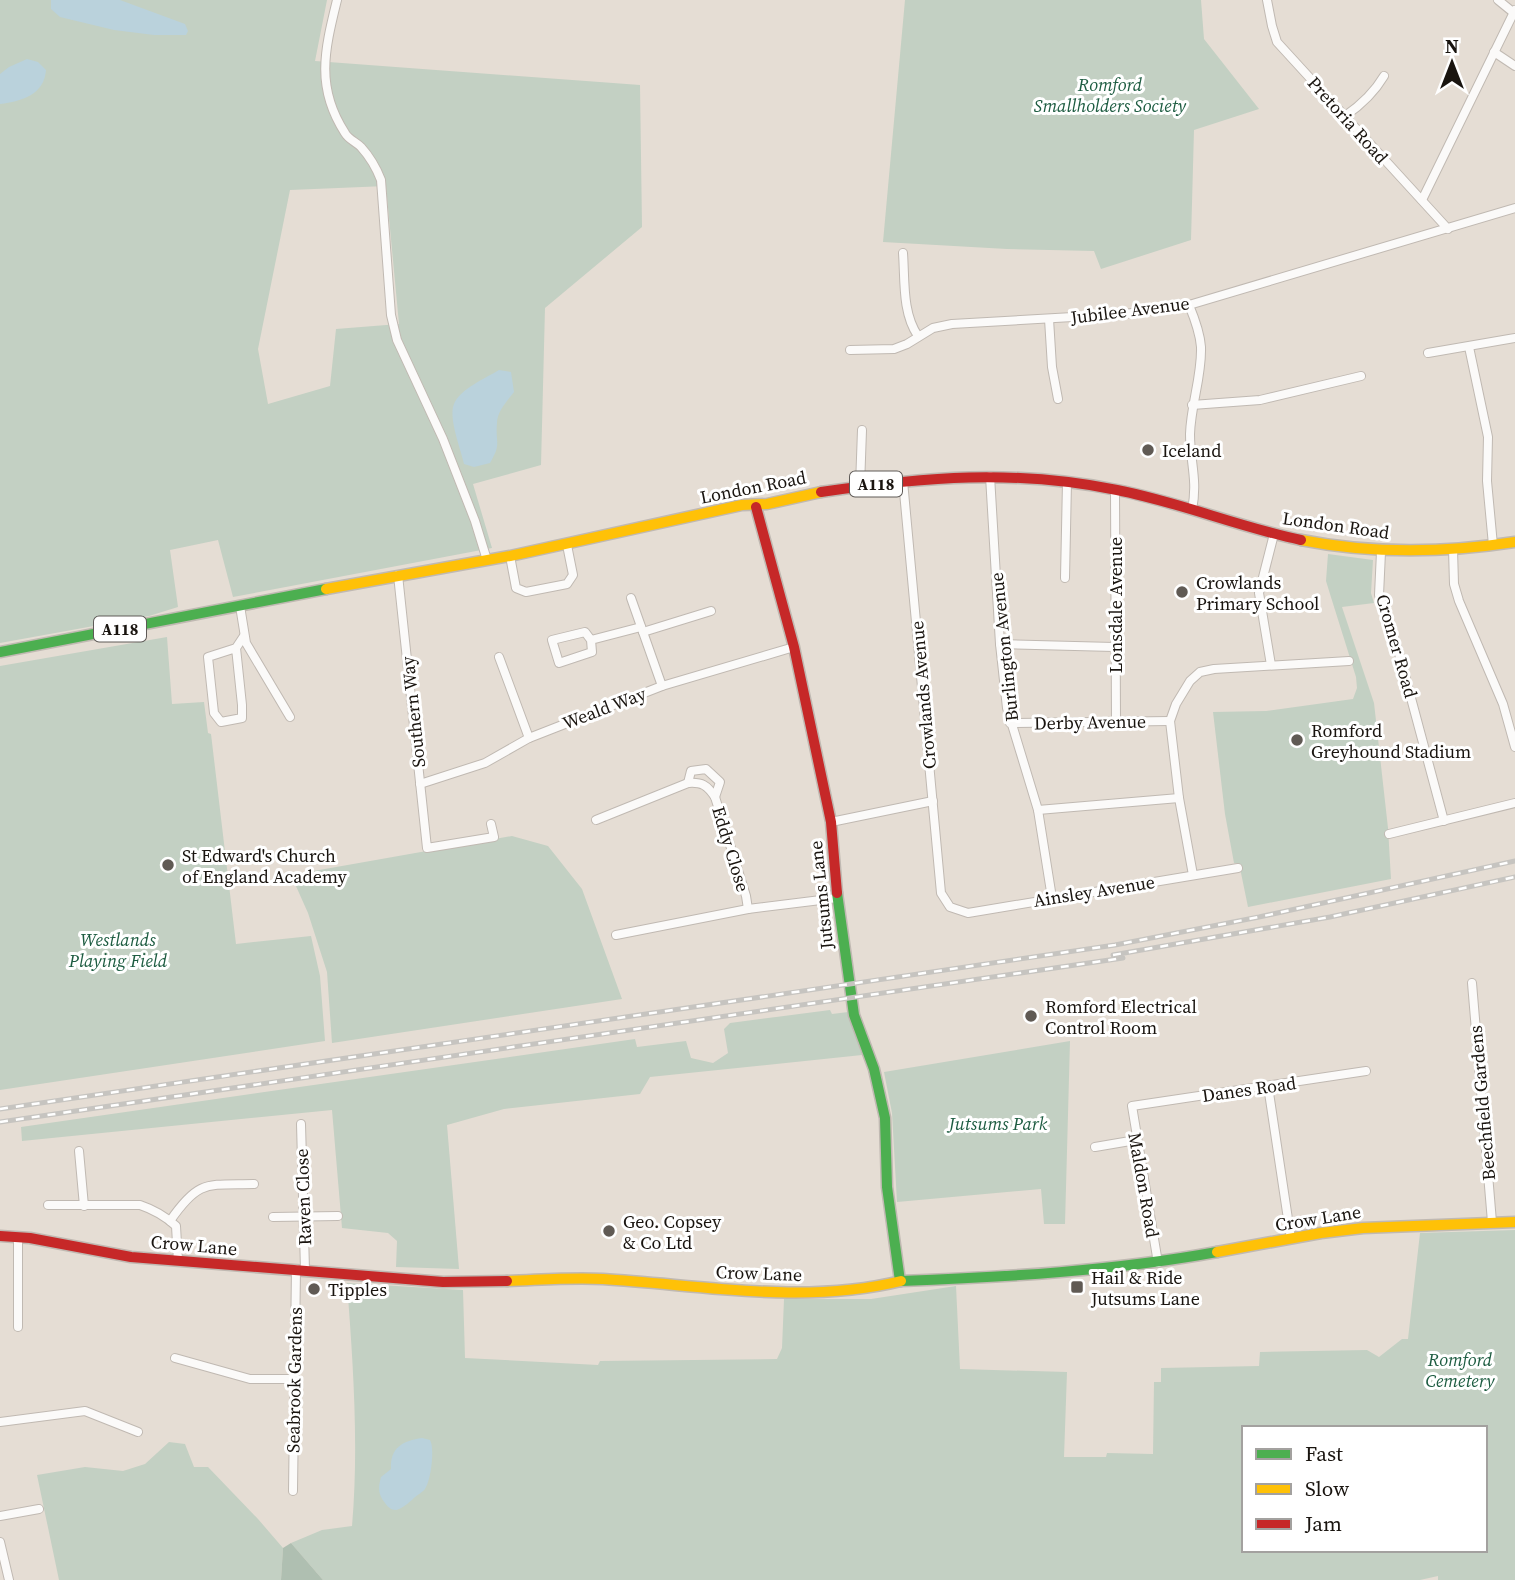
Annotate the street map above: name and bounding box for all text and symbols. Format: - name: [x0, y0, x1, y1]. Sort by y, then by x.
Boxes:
- north arrow: [1417, 28, 1487, 98]
- text: N: [1445, 33, 1459, 59]
- street label: Pretoria Road: [1302, 71, 1394, 169]
- park label: Romford Smallholders Society: [1034, 72, 1187, 118]
- street label: Jubilee Avenue: [1068, 290, 1191, 330]
- place label: Iceland: [1162, 438, 1221, 463]
- marker: Iceland: [1140, 442, 1156, 458]
- street label: London Road: [698, 464, 808, 510]
- road number: A118: [850, 471, 902, 496]
- street label: London Road: [1281, 505, 1391, 545]
- street label: Lonsdale Avenue: [1103, 537, 1128, 673]
- place label: Crowlands Primary School: [1196, 570, 1319, 616]
- street label: Burlington Avenue: [984, 571, 1024, 723]
- marker: Crowlands Primary School: [1174, 584, 1190, 600]
- street label: Cromer Road: [1370, 591, 1424, 701]
- road number: A118: [94, 616, 146, 642]
- street label: Crowlands Avenue: [904, 620, 942, 770]
- street label: Southern Way: [395, 654, 431, 769]
- street label: Weald Way: [559, 680, 650, 735]
- street label: Derby Avenue: [1034, 709, 1146, 735]
- place label: Romford Greyhound Stadium: [1311, 718, 1471, 764]
- marker: Romford Greyhound Stadium: [1289, 732, 1305, 748]
- street label: Eddy Close: [706, 803, 756, 895]
- street label: Jutsums Lane: [803, 840, 839, 951]
- place label: St Edward's Church of England Academy: [182, 843, 348, 889]
- marker: St Edward's Church of England Academy: [160, 857, 176, 873]
- street label: Ainsley Avenue: [1031, 869, 1157, 913]
- park label: Westlands Playing Field: [68, 927, 168, 973]
- place label: Romford Electrical Control Room: [1045, 994, 1197, 1040]
- marker: Romford Electrical Control Room: [1023, 1008, 1039, 1024]
- street label: Beechfield Gardens: [1463, 1024, 1501, 1182]
- street label: Danes Road: [1200, 1070, 1298, 1108]
- park label: Jutsums Park: [946, 1111, 1048, 1136]
- street label: Maldon Road: [1122, 1130, 1166, 1240]
- street label: Raven Close: [289, 1148, 317, 1246]
- street label: Crow Lane: [1273, 1199, 1363, 1237]
- place label: Geo. Copsey & Co Ltd: [623, 1209, 722, 1255]
- marker: Geo. Copsey & Co Ltd: [601, 1223, 617, 1239]
- street label: Crow Lane: [150, 1229, 238, 1261]
- street label: Crow Lane: [715, 1259, 803, 1287]
- place label: Hail & Ride Jutsums Lane: [1090, 1265, 1200, 1311]
- place label: Tipples: [328, 1277, 387, 1302]
- marker: Hail & Ride Jutsums Lane: [1069, 1279, 1085, 1295]
- marker: Tipples: [306, 1281, 322, 1297]
- street label: Seabrook Gardens: [280, 1307, 308, 1453]
- park label: Romford Cemetery: [1425, 1347, 1495, 1393]
- legend: [1242, 1426, 1487, 1552]
- text: Fast: [1305, 1439, 1343, 1468]
- text: Slow: [1305, 1474, 1349, 1503]
- text: Jam: [1304, 1509, 1342, 1538]

